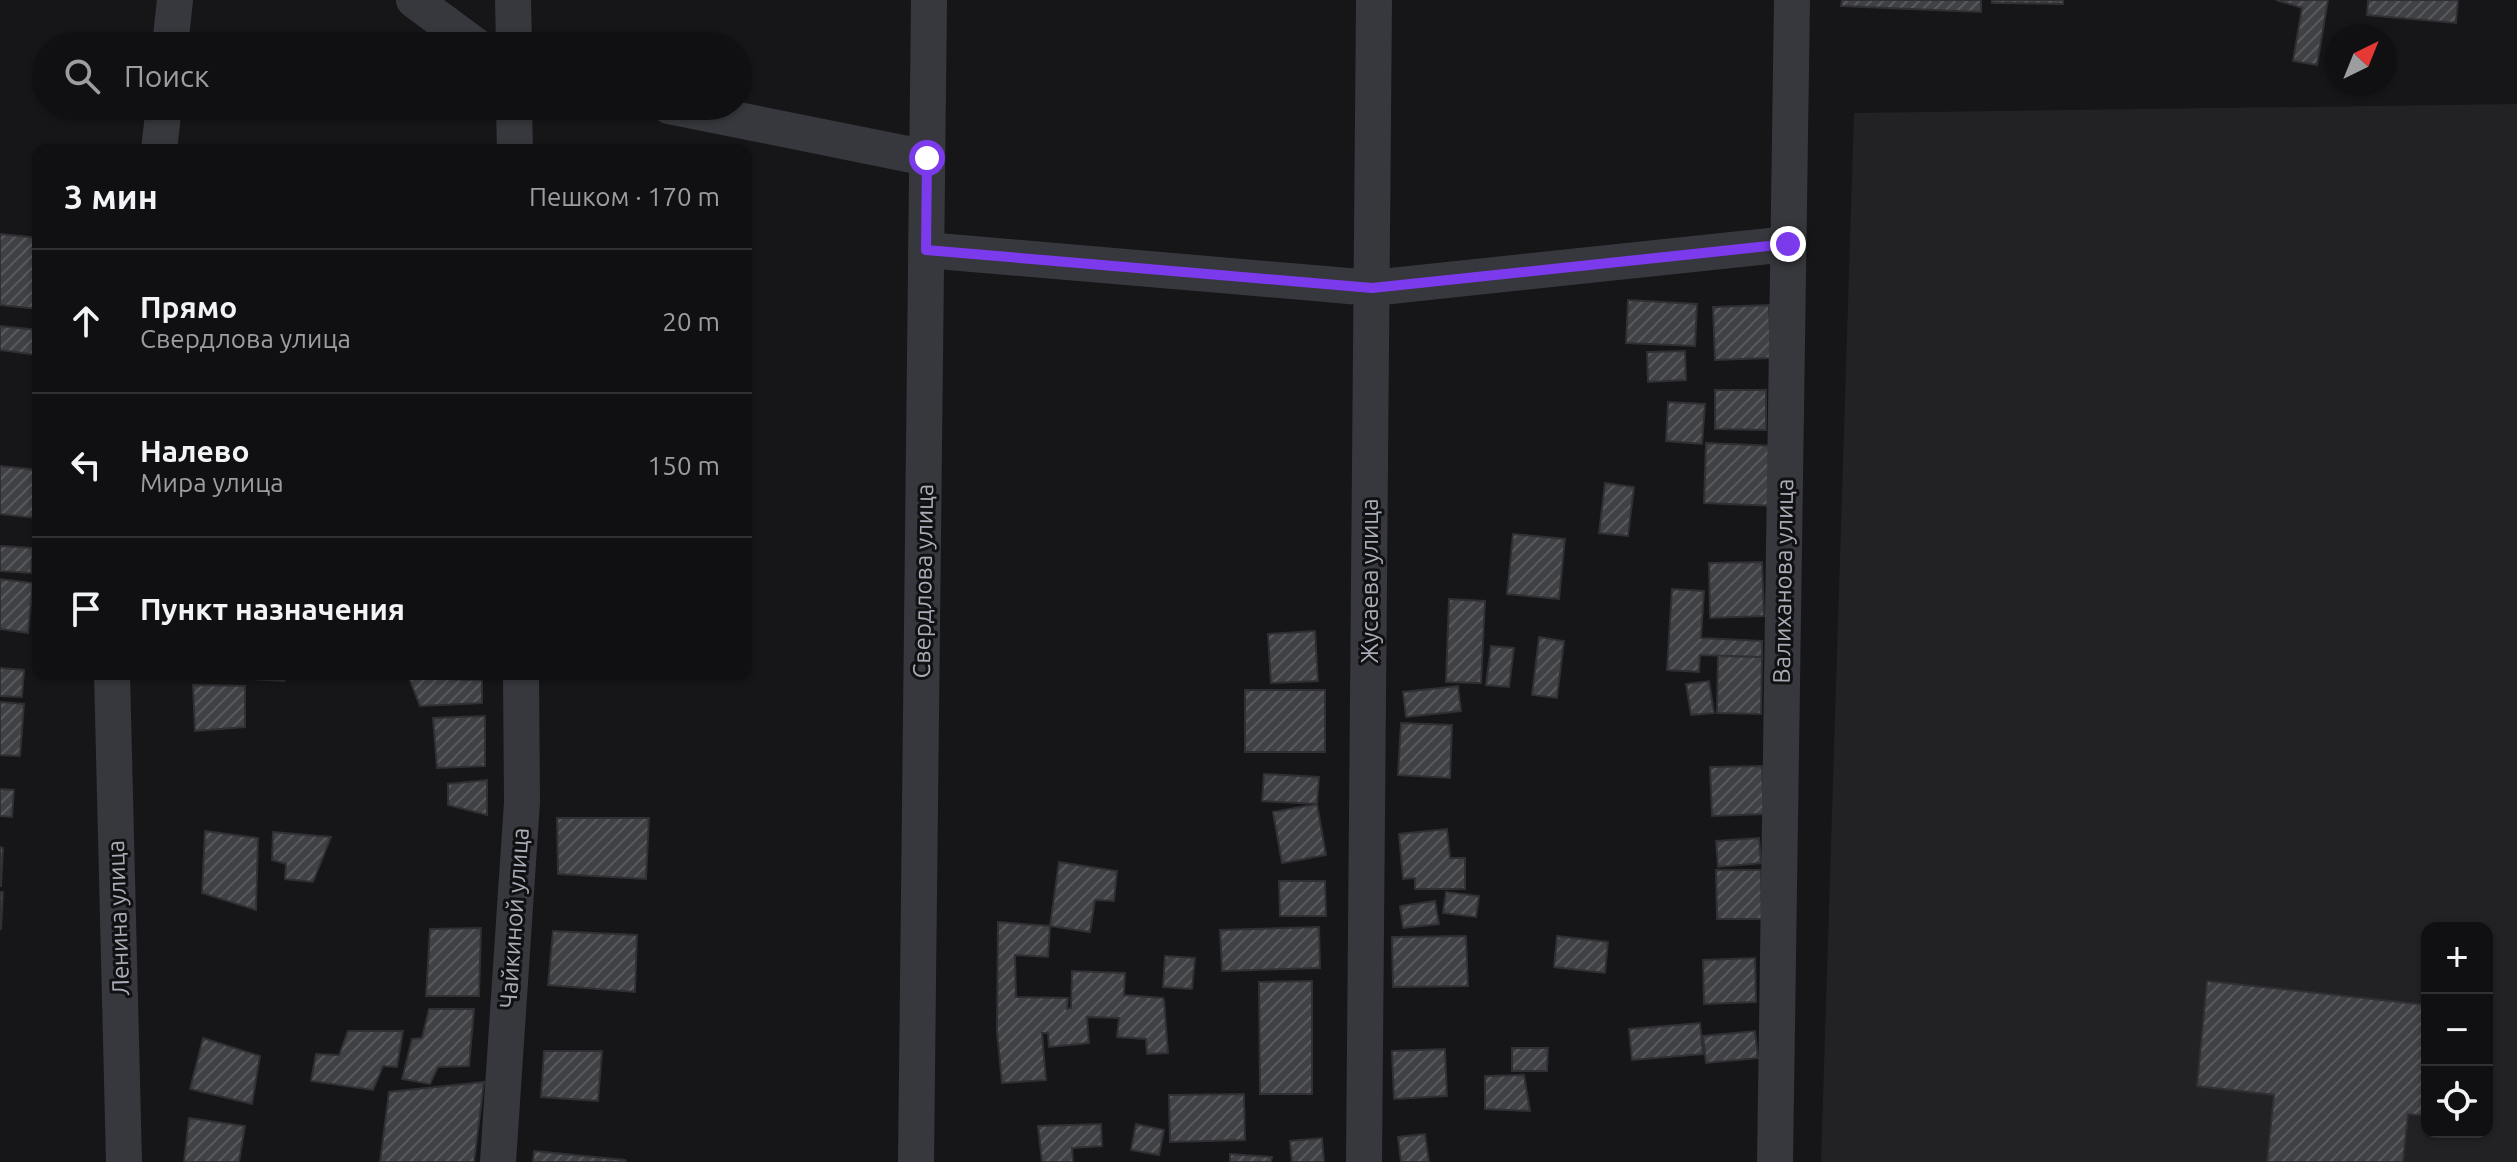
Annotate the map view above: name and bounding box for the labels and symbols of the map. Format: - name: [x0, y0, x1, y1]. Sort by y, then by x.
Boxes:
- north arrow: [2325, 24, 2397, 96]
- route start: [909, 140, 945, 176]
- route end: [1770, 226, 1806, 262]
- street label: Валиханова улица: [1768, 478, 1798, 684]
- street label: Свердлова улица: [908, 483, 938, 679]
- street label: Жусаева улица: [1356, 498, 1383, 664]
- street label: Чайкиной улица: [494, 827, 534, 1009]
- street label: Ленина улица: [102, 840, 134, 996]

